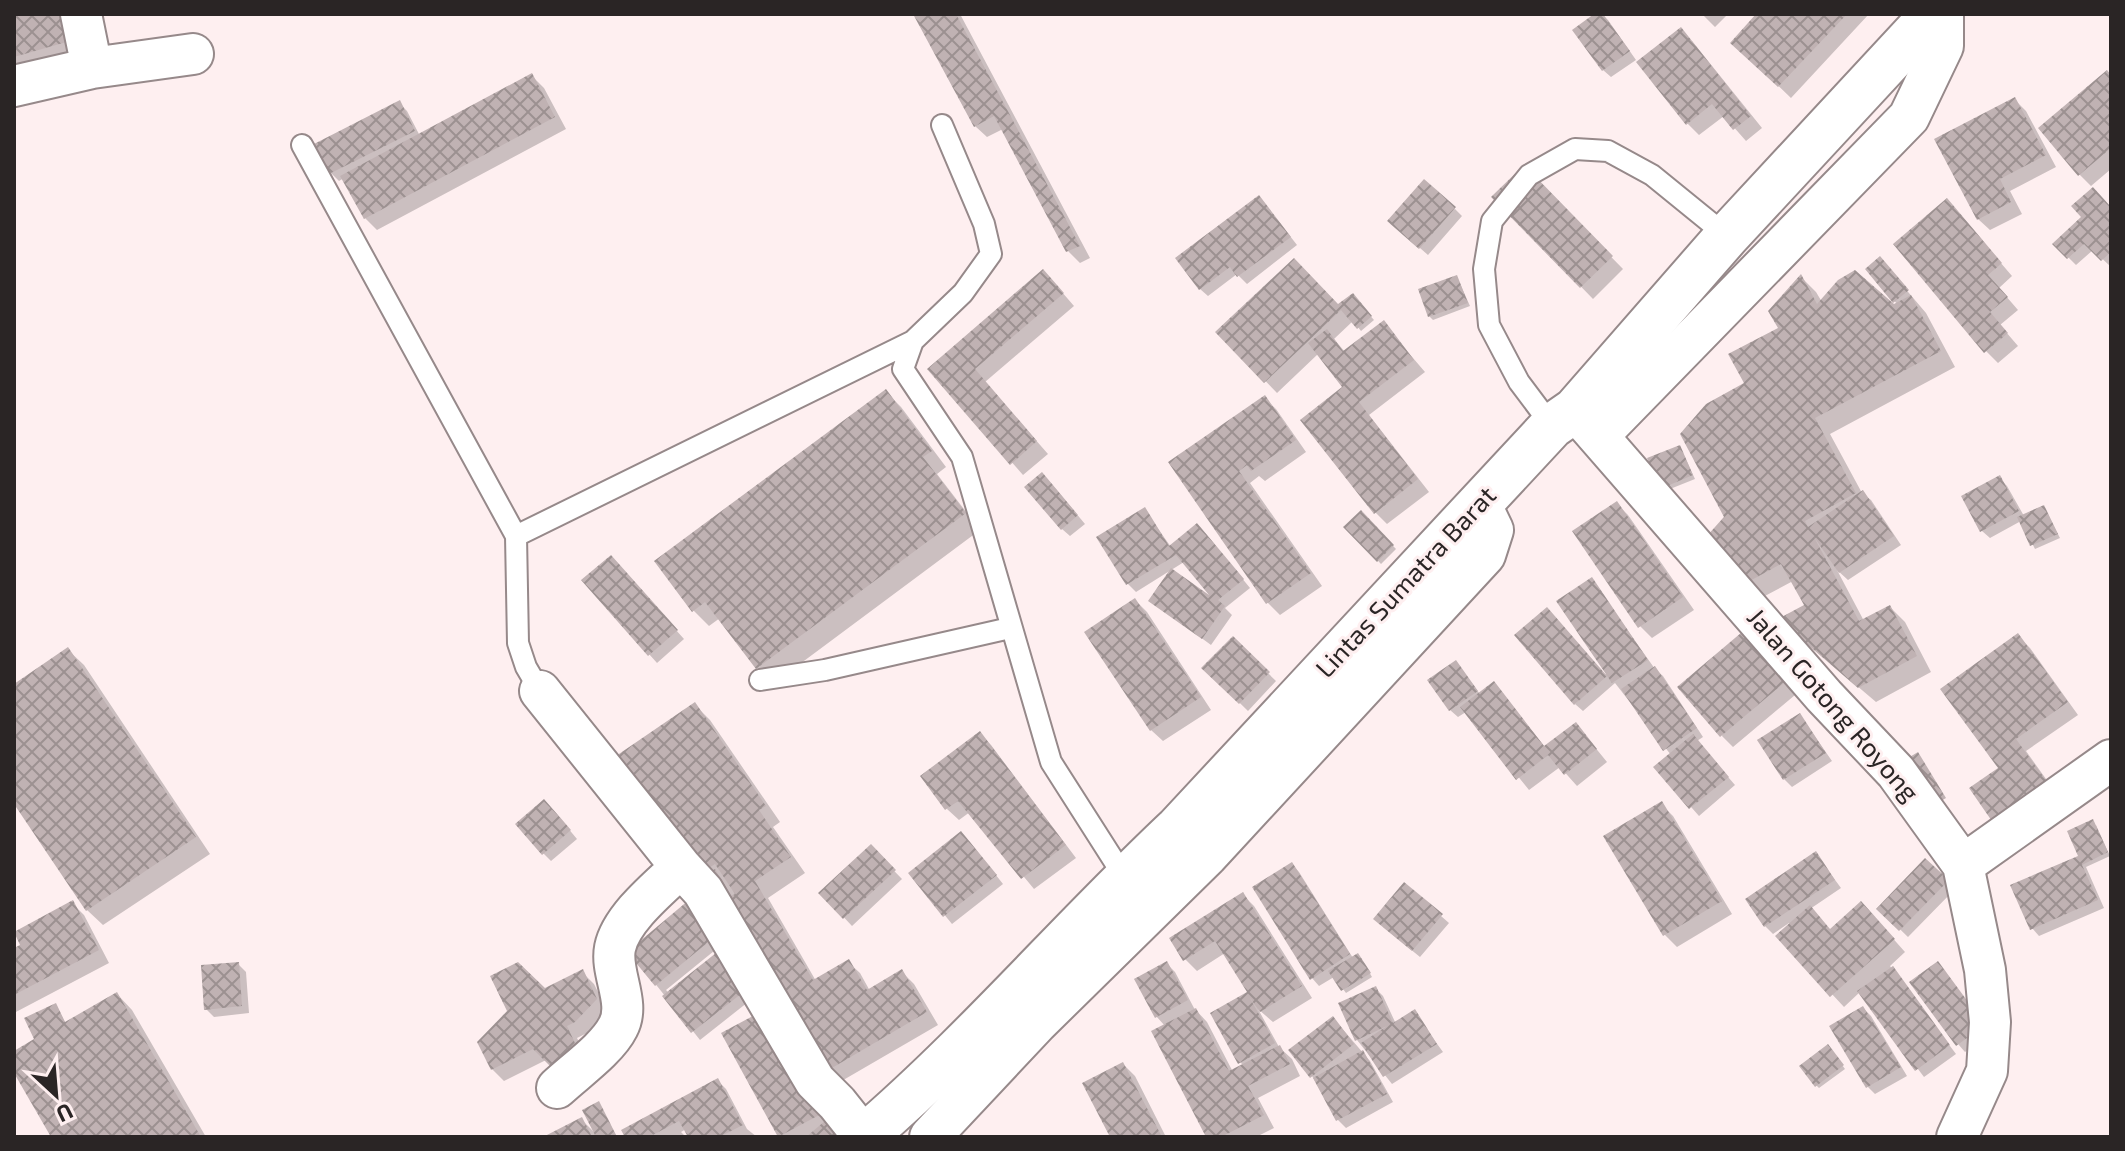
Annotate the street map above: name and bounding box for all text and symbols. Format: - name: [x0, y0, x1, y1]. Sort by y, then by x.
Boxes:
- street label: Lintas Sumatra Barat: [1308, 479, 1502, 683]
- street label: Jalan Gotong Royong: [1742, 601, 1926, 807]
- north arrow: [16, 1055, 96, 1135]
- text: U: [53, 1099, 78, 1129]

